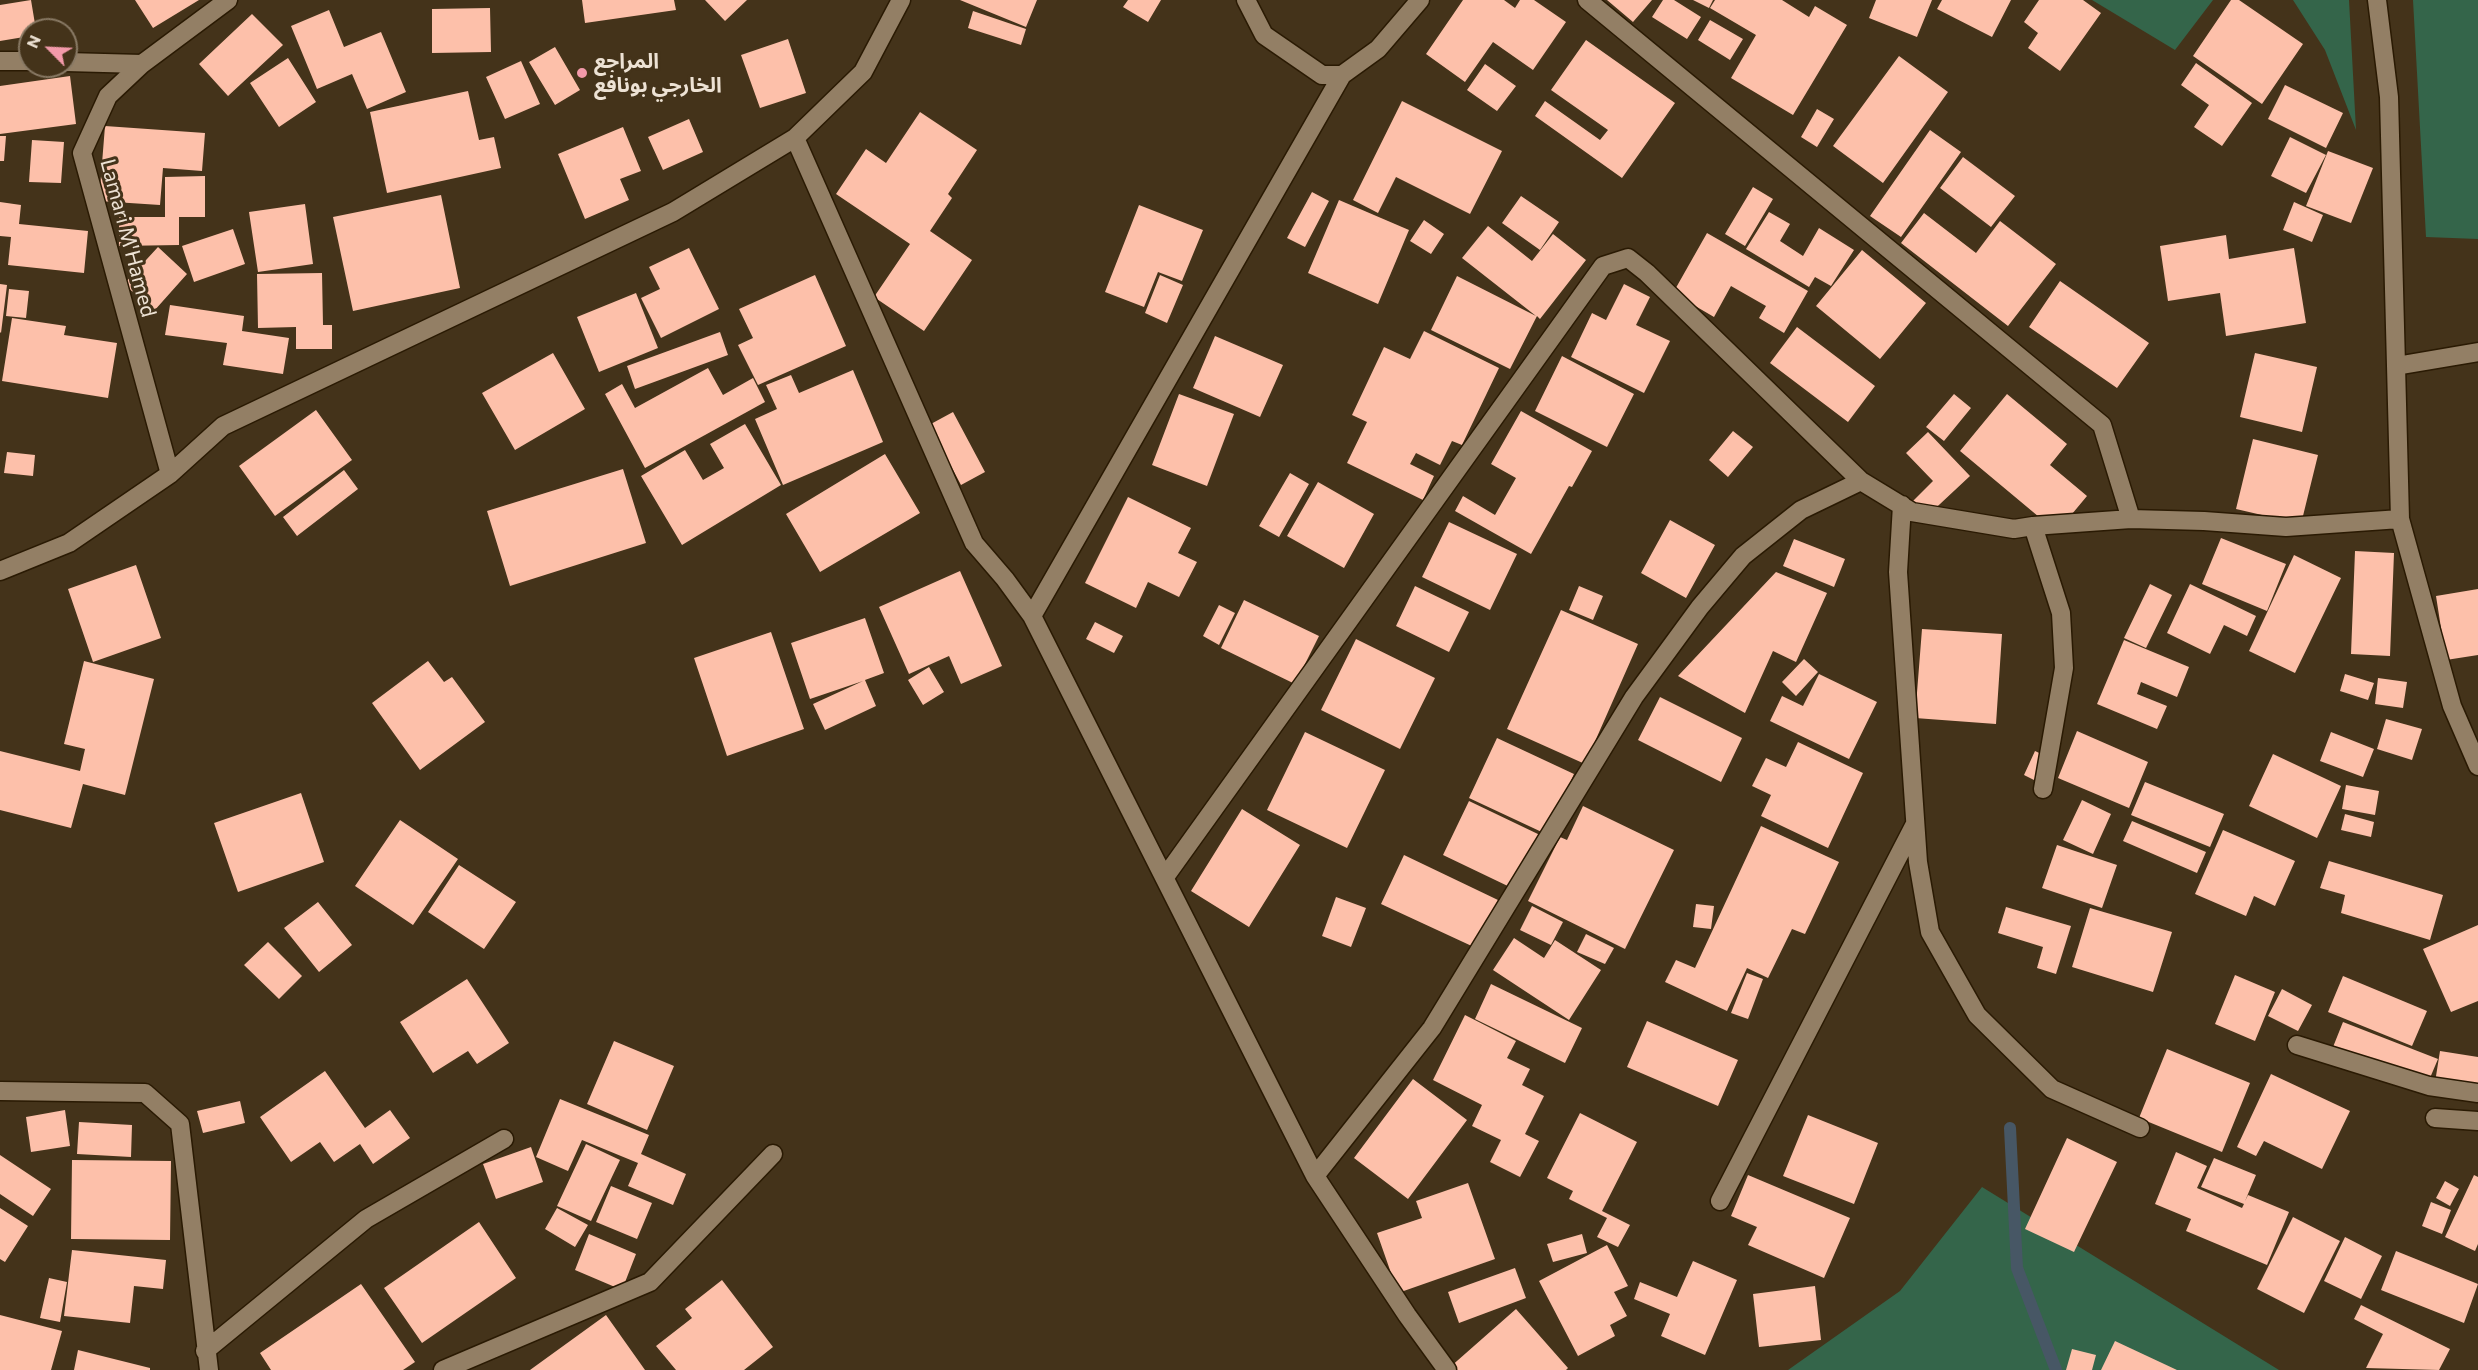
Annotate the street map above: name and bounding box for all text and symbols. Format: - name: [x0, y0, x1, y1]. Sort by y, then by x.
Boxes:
- north arrow: [18, 18, 78, 78]
- text: N: [22, 32, 44, 51]
- place label: المراجع الخارجي بونافع: [594, 48, 722, 98]
- marker: المراجع الخارجي بونافع: [575, 66, 589, 80]
- street label: Lamari M'Hamed: [95, 156, 161, 320]

